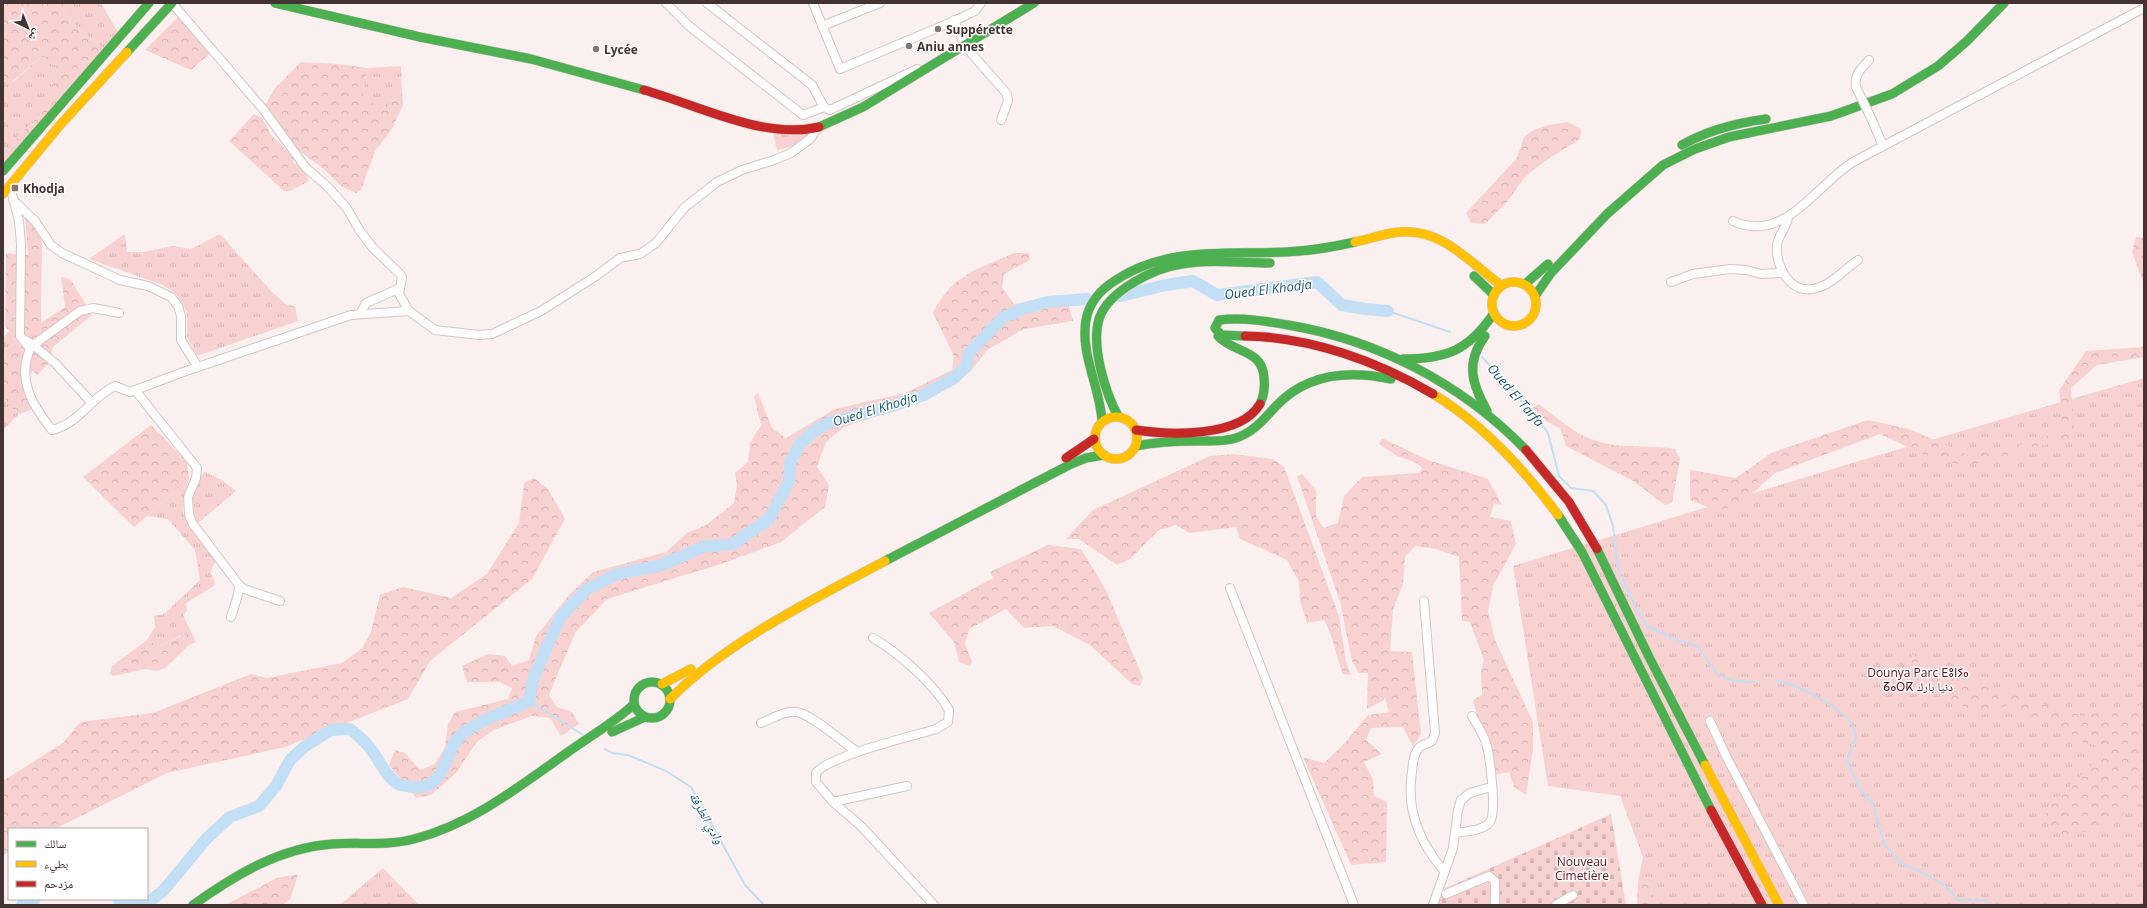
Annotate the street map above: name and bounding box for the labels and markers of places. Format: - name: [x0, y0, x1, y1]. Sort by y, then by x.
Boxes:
- place label: Suppérette: [946, 21, 1013, 38]
- marker: Suppérette: [933, 24, 943, 34]
- place label: Aniu annes: [917, 38, 984, 55]
- place label: Lycée: [604, 41, 638, 58]
- marker: Aniu annes: [904, 41, 914, 51]
- marker: Lycée: [591, 44, 601, 54]
- place label: Khodja: [23, 180, 65, 197]
- marker: Khodja: [10, 183, 20, 193]

